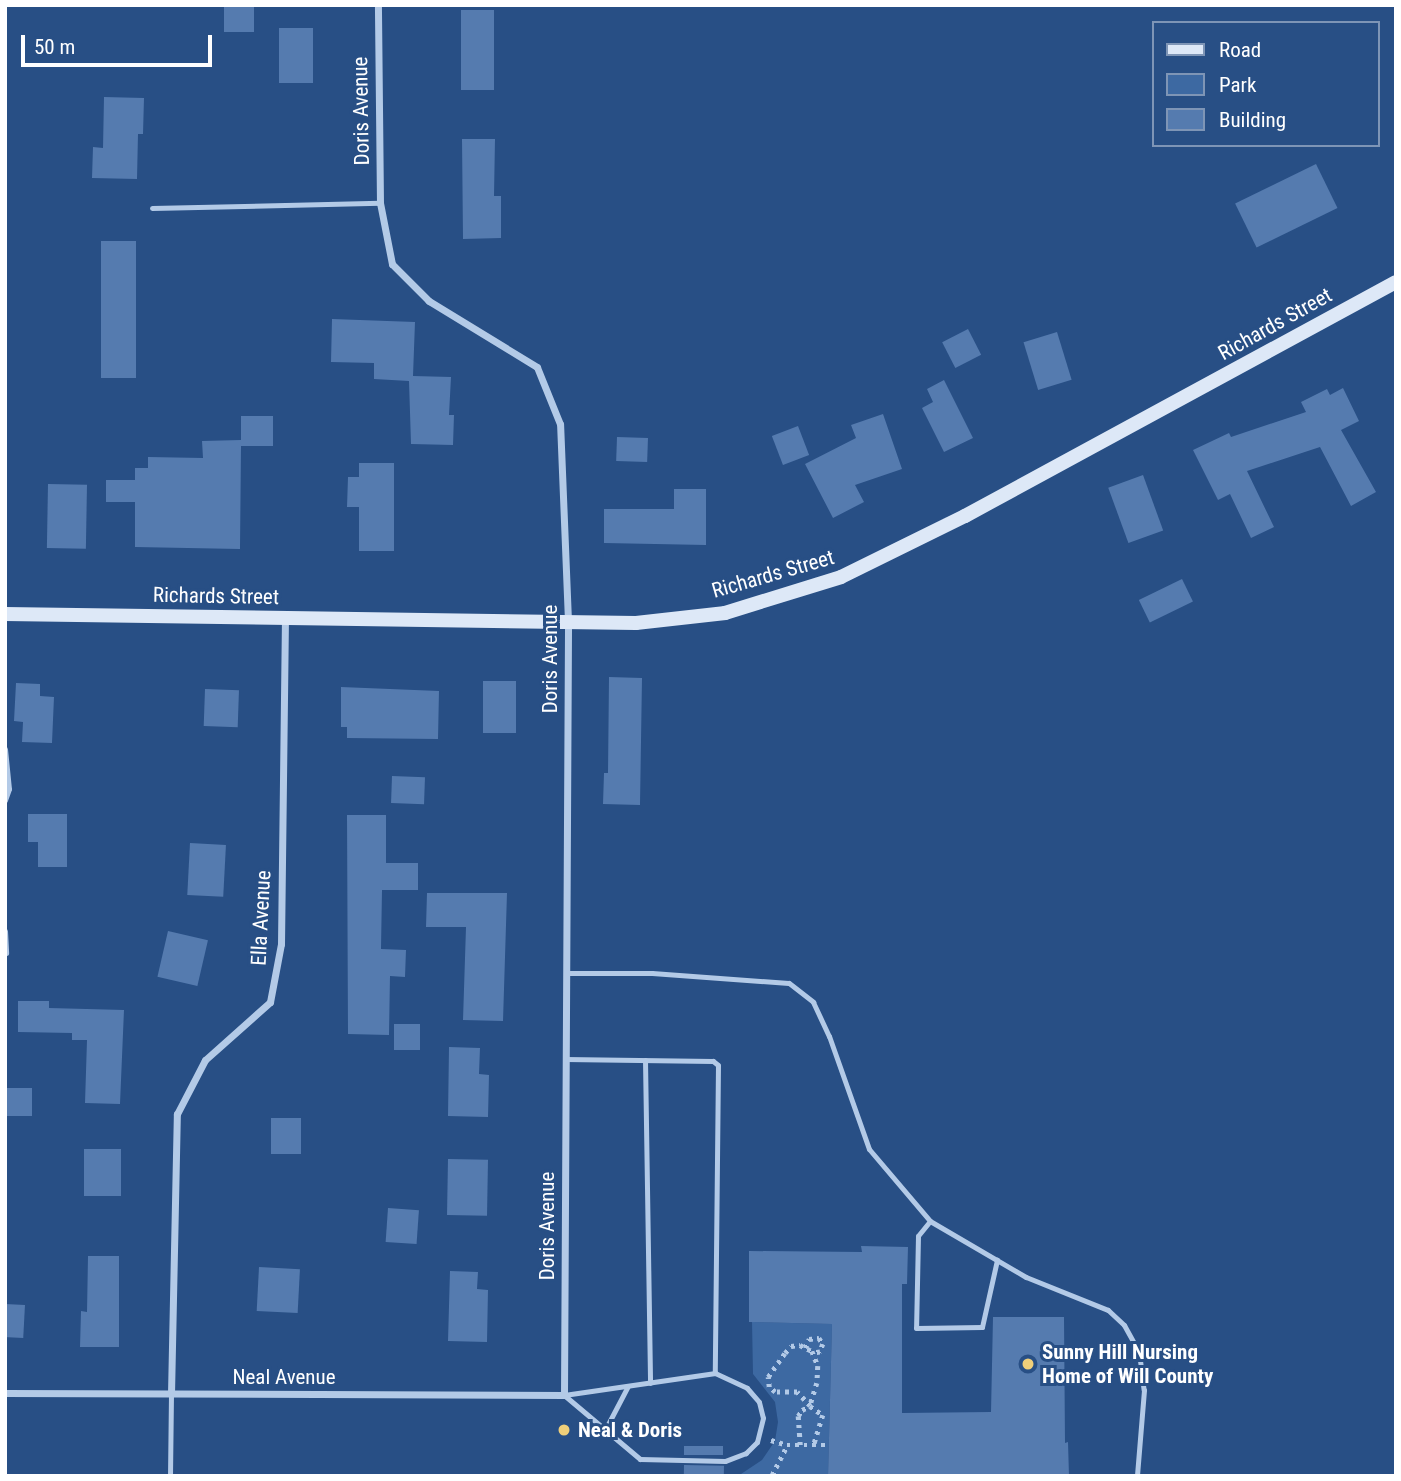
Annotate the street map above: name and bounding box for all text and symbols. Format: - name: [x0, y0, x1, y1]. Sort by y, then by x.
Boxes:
- scale bar: [24, 21, 215, 65]
- legend: [1152, 21, 1380, 147]
- text: 50 m: [34, 35, 75, 59]
- text: Road: [1219, 38, 1261, 62]
- street label: Doris Avenue: [347, 56, 375, 166]
- text: Park: [1219, 73, 1256, 97]
- text: Building: [1219, 108, 1286, 132]
- street label: Richards Street: [1214, 282, 1336, 366]
- street label: Richards Street: [709, 545, 837, 603]
- street label: Richards Street: [153, 582, 279, 610]
- street label: Doris Avenue: [537, 605, 563, 713]
- street label: Ella Avenue: [246, 870, 276, 966]
- street label: Doris Avenue: [534, 1172, 560, 1280]
- place label: Sunny Hill Nursing Home of Will County: [1042, 1339, 1213, 1389]
- marker: Sunny Hill Nursing Home of Will County: [1020, 1356, 1036, 1372]
- street label: Neal Avenue: [232, 1364, 336, 1390]
- place label: Neal & Doris: [578, 1417, 682, 1443]
- marker: Neal & Doris: [556, 1422, 572, 1438]

